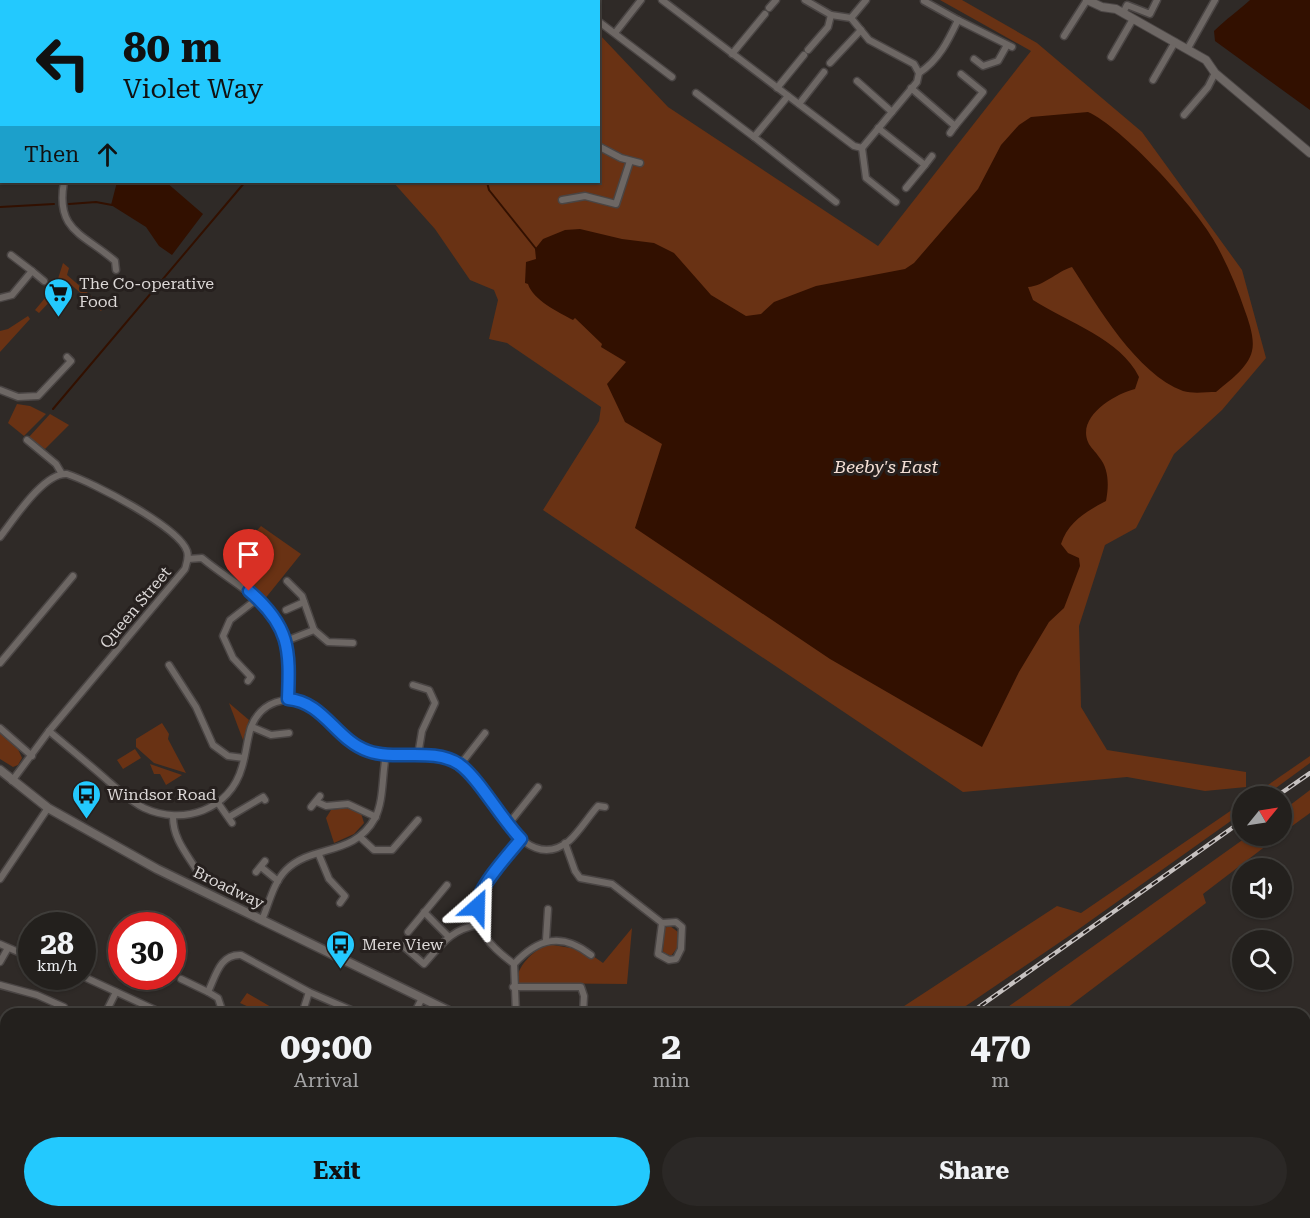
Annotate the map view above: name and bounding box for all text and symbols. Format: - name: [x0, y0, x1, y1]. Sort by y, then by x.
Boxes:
- text: 80 m: [123, 23, 221, 72]
- icon: left: [24, 24, 102, 102]
- text: Violet Way: [123, 73, 263, 105]
- icon: ahead: [91, 138, 124, 171]
- text: Then: [24, 142, 79, 167]
- place label: The Co-operative Food: [79, 274, 214, 311]
- supermarket icon: The Co-operative Food: [42, 276, 74, 318]
- water label: Beeby's East: [833, 456, 938, 477]
- pin: [223, 529, 274, 591]
- icon: arrive: [232, 538, 265, 571]
- street label: Queen Street: [96, 563, 175, 652]
- bus stop icon: Windsor Road: [70, 778, 102, 820]
- place label: Windsor Road: [107, 785, 216, 804]
- north arrow: [1232, 786, 1292, 846]
- map controls: [1232, 786, 1292, 990]
- button: sound: [1232, 858, 1292, 918]
- street label: Broadway: [190, 862, 268, 913]
- position arrow: [445, 875, 509, 939]
- speed limit sign: 30: [108, 912, 186, 990]
- text: 28: [40, 926, 74, 961]
- bus stop icon: Mere View: [325, 928, 357, 970]
- button: search: [1232, 930, 1292, 990]
- place label: Mere View: [362, 935, 444, 954]
- text: km/h: [37, 957, 77, 975]
- text: 09:00: [280, 1026, 372, 1068]
- text: 2: [661, 1026, 681, 1068]
- text: 470: [970, 1026, 1031, 1068]
- text: Arrival: [294, 1068, 359, 1092]
- text: min: [652, 1068, 690, 1092]
- text: m: [991, 1068, 1010, 1092]
- button: Exit: [24, 1137, 650, 1206]
- button: Share: [662, 1137, 1287, 1206]

